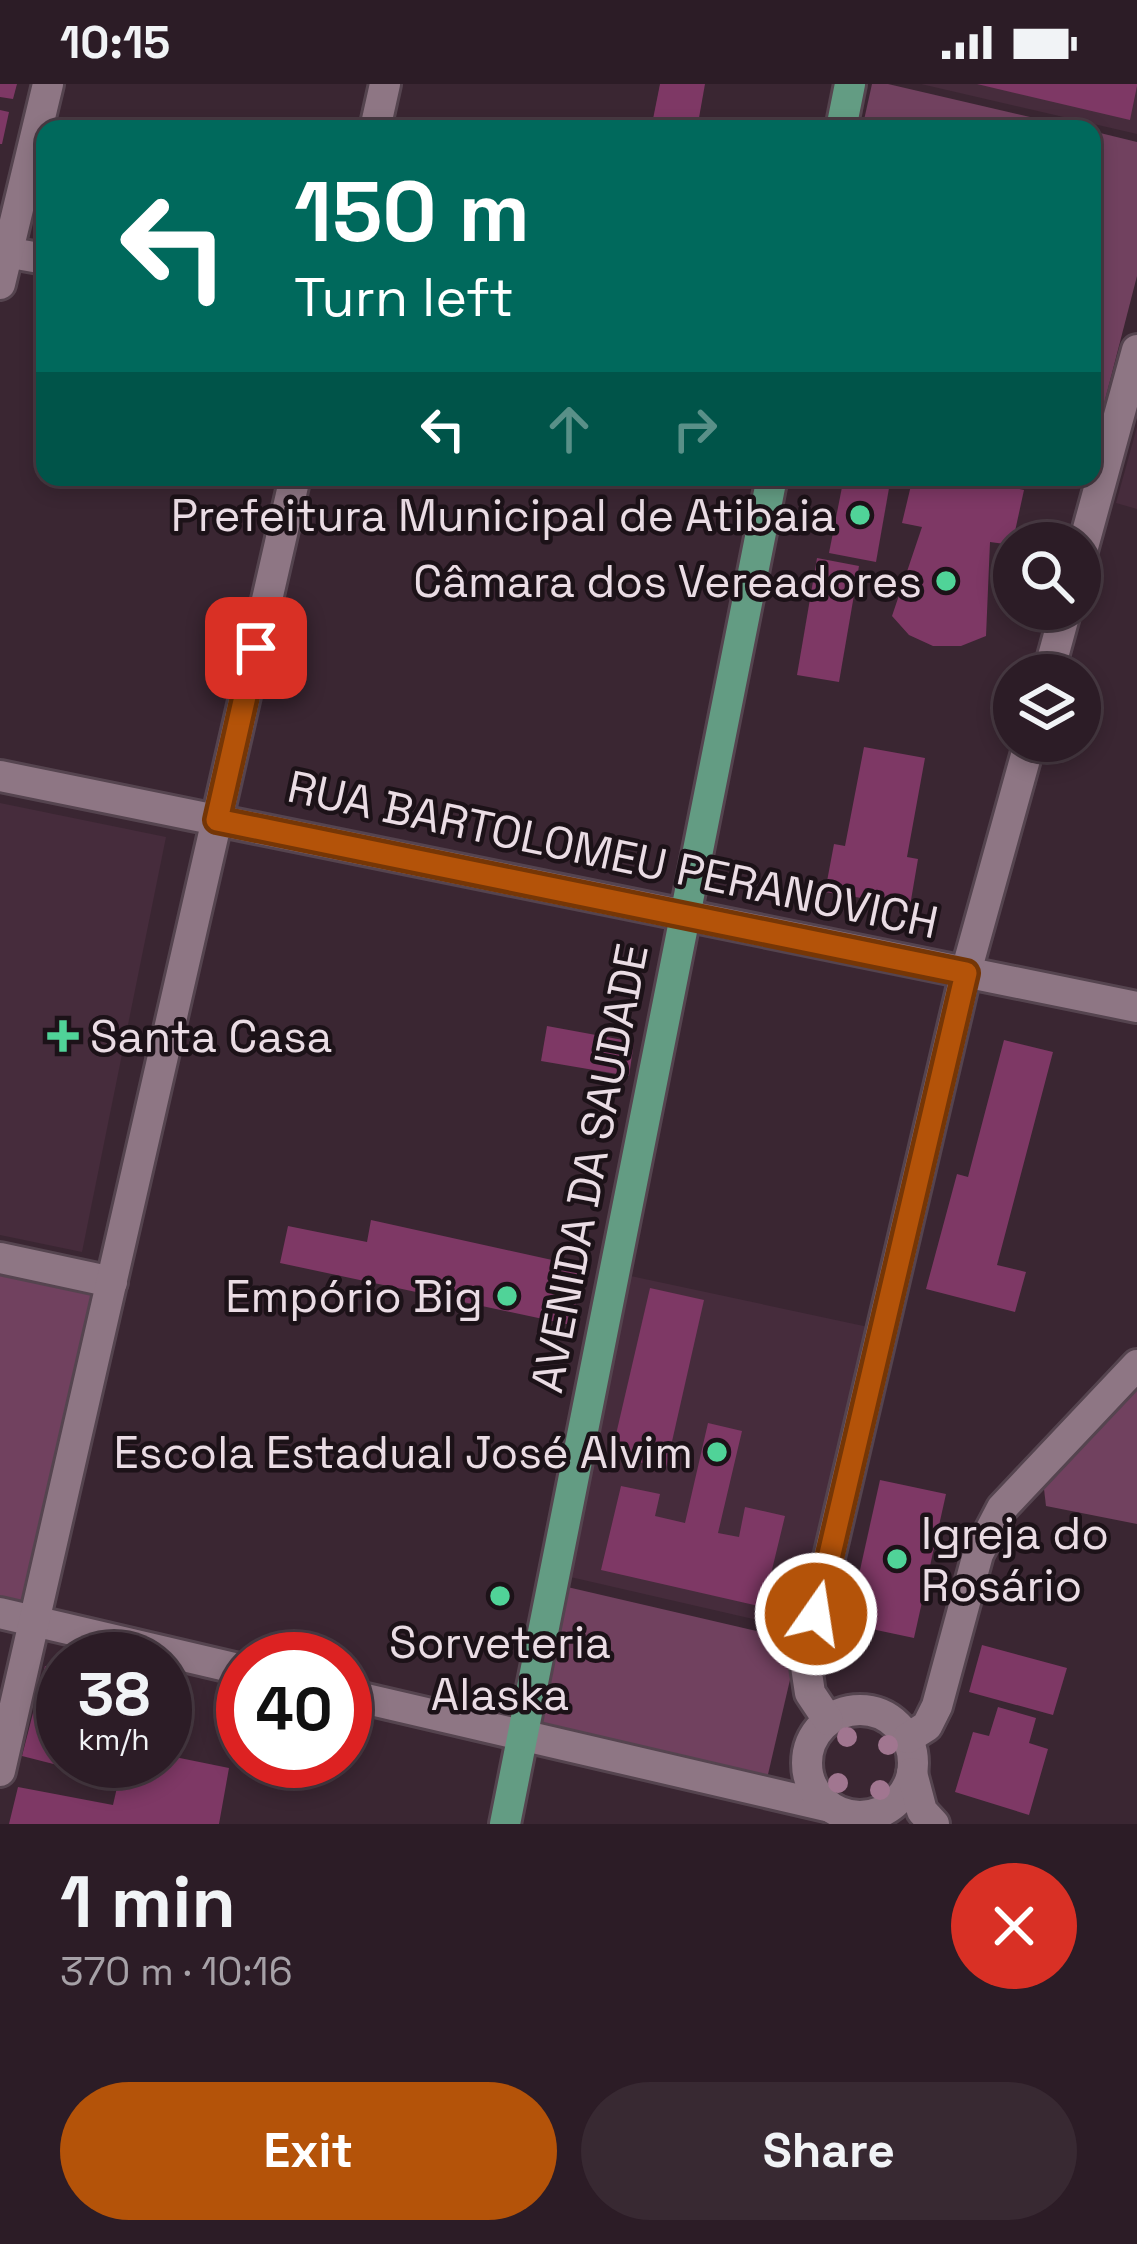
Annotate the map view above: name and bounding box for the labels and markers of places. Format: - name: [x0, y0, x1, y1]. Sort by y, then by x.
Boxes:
- place label: Prefeitura Municipal de Atibaia: [171, 487, 836, 544]
- marker: Prefeitura Municipal de Atibaia: [847, 502, 873, 528]
- place label: Câmara dos Vereadores: [413, 553, 922, 610]
- marker: Câmara dos Vereadores: [933, 568, 959, 594]
- pin: [205, 597, 307, 699]
- place label: Santa Casa: [90, 1008, 332, 1065]
- marker: Santa Casa: [47, 1020, 79, 1052]
- place label: Empório Big: [225, 1268, 483, 1325]
- marker: Empório Big: [494, 1283, 520, 1309]
- place label: Escola Estadual José Alvim: [113, 1424, 693, 1481]
- marker: Escola Estadual José Alvim: [704, 1439, 730, 1465]
- place label: Igreja do Rosário: [921, 1505, 1109, 1614]
- marker: Igreja do Rosário: [884, 1546, 910, 1572]
- marker: Sorveteria Alaska: [487, 1583, 513, 1609]
- place label: Sorveteria Alaska: [389, 1614, 611, 1723]

